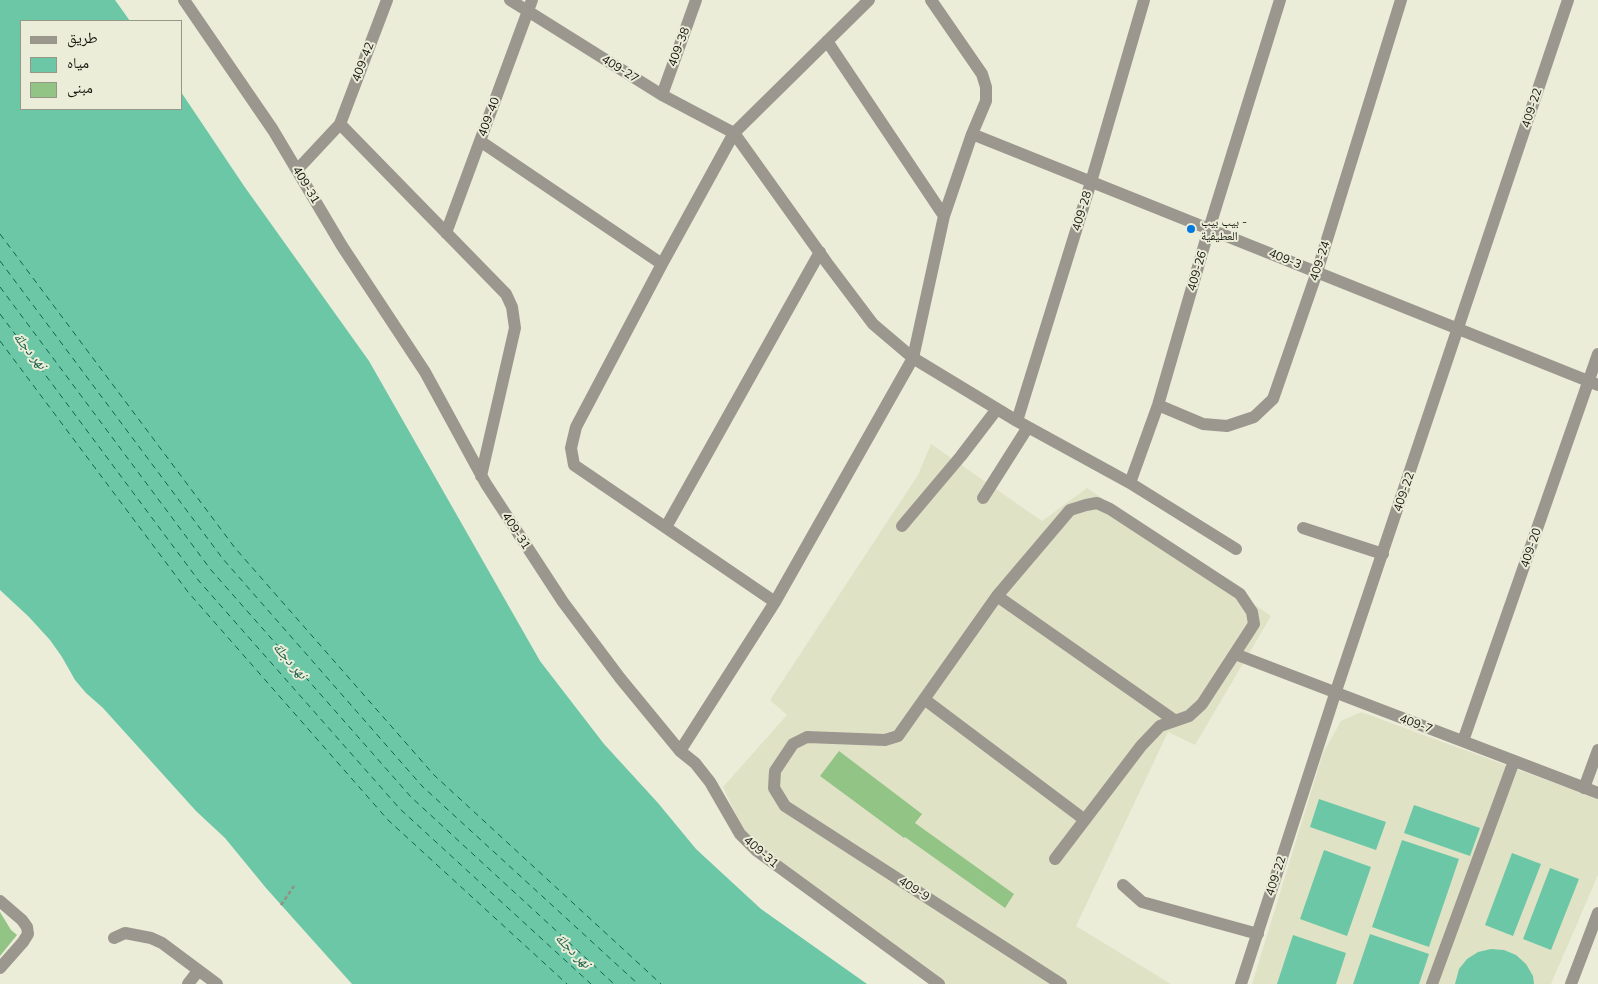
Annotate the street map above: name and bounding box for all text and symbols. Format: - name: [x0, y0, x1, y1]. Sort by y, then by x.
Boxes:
- legend: [20, 20, 182, 110]
- street label: 409-38: [665, 25, 693, 69]
- text: طريق: [67, 28, 98, 47]
- street label: 409-42: [349, 40, 377, 84]
- street label: 409-27: [599, 52, 641, 86]
- text: مياه: [67, 53, 89, 72]
- text: مبنى: [67, 78, 93, 97]
- street label: 409-22: [1519, 86, 1545, 130]
- street label: 409-40: [475, 95, 503, 139]
- street label: 409-31: [289, 164, 323, 206]
- street label: 409-28: [1069, 189, 1095, 233]
- place label: بيب بيب - العطيفية: [1201, 215, 1247, 243]
- marker: بيب بيب - العطيفية: [1185, 223, 1197, 235]
- street label: 409-24: [1307, 239, 1333, 283]
- street label: 409-3: [1267, 246, 1303, 272]
- street label: 409-26: [1184, 249, 1210, 293]
- water label: نهر دجلة: [10, 329, 50, 373]
- street label: 409-22: [1390, 470, 1418, 514]
- street label: 409-31: [499, 510, 533, 552]
- street label: 409-20: [1517, 526, 1545, 570]
- water label: نهر دجلة: [269, 639, 311, 683]
- street label: 409-7: [1398, 711, 1434, 737]
- street label: 409-31: [741, 833, 781, 871]
- street label: 409-22: [1263, 854, 1289, 898]
- street label: 409-9: [896, 874, 932, 904]
- water label: نهر دجلة: [552, 930, 594, 972]

